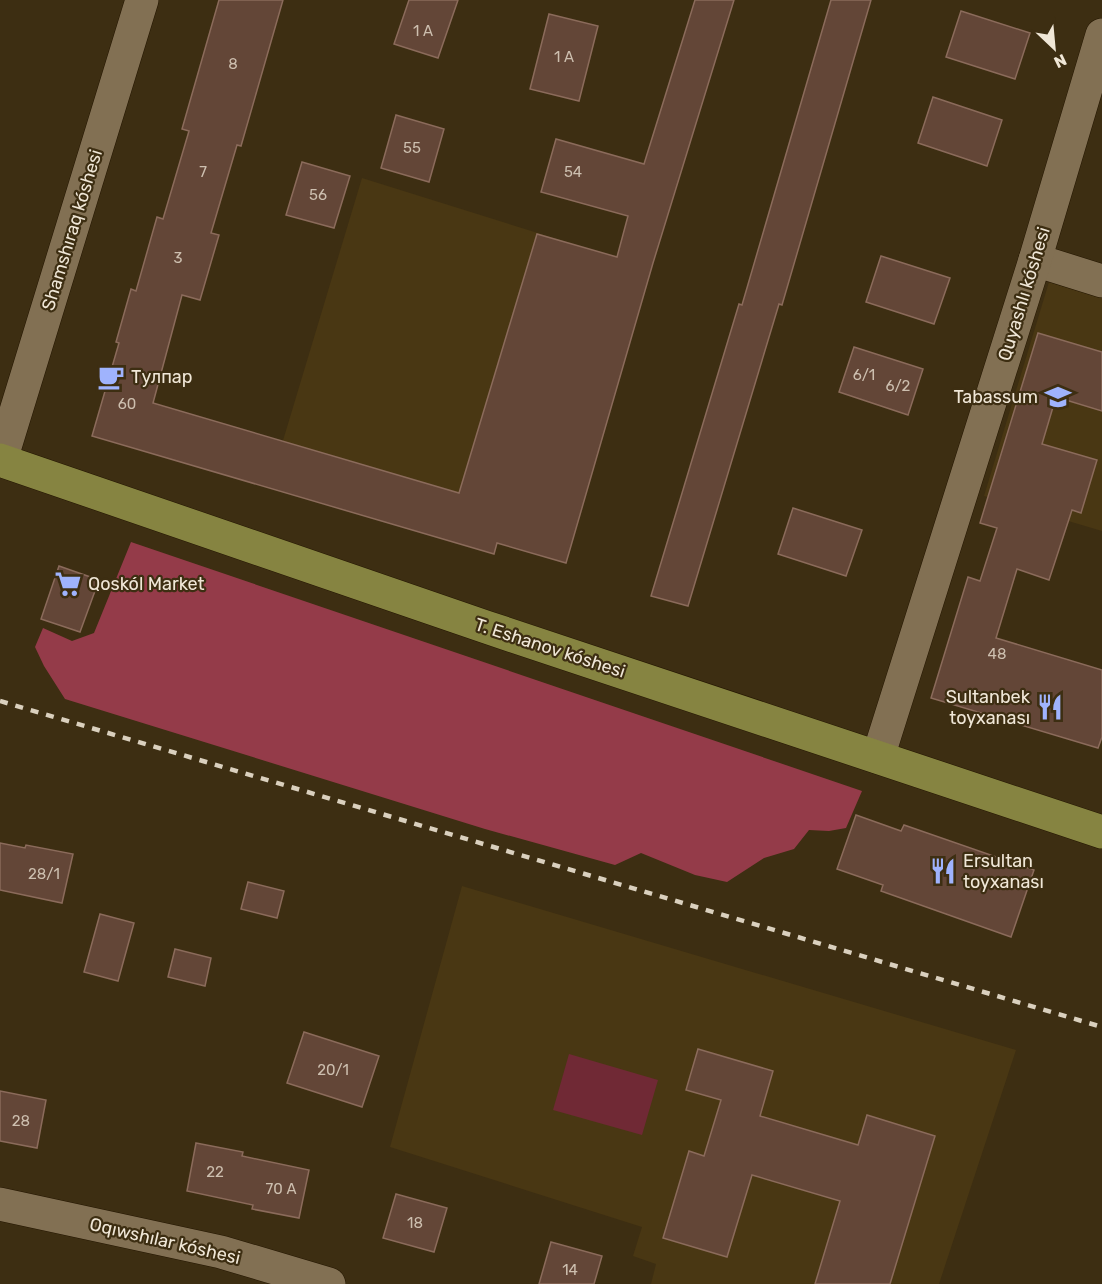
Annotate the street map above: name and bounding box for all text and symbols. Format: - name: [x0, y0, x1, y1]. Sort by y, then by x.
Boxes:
- north arrow: [1024, 18, 1084, 78]
- house number: 1 А: [413, 22, 433, 40]
- house number: 1 А: [554, 48, 574, 66]
- text: N: [1051, 50, 1070, 72]
- house number: 8: [228, 55, 238, 73]
- house number: 55: [403, 139, 421, 157]
- street label: Shamshıraq kóshesi: [37, 147, 107, 313]
- house number: 7: [199, 163, 207, 181]
- house number: 54: [564, 163, 582, 181]
- house number: 56: [309, 186, 327, 204]
- street label: Quyashlı kóshesi: [993, 224, 1055, 364]
- house number: 3: [173, 249, 183, 267]
- cafe icon: Тулпар: [96, 362, 126, 392]
- place label: Тулпар: [131, 366, 193, 388]
- house number: 6/1: [853, 366, 875, 384]
- house number: 6/2: [886, 377, 911, 395]
- school or university icon: Tabassum: [1043, 382, 1073, 412]
- place label: Tabassum: [953, 386, 1038, 408]
- house number: 60: [118, 395, 136, 413]
- supermarket icon: Qoskól Market: [53, 569, 83, 599]
- place label: Qoskól Market: [88, 573, 205, 595]
- street label: T. Eshanov kóshesi: [472, 613, 628, 683]
- house number: 48: [988, 645, 1006, 663]
- place label: Sultanbek toyxanası: [946, 686, 1031, 729]
- restaurant icon: Sultanbek toyxanası: [1035, 692, 1065, 722]
- place label: Ersultan toyxanası: [963, 850, 1044, 893]
- restaurant icon: Ersultan toyxanası: [928, 856, 958, 886]
- house number: 28/1: [28, 865, 60, 883]
- house number: 20/1: [317, 1061, 349, 1079]
- house number: 28: [12, 1112, 30, 1130]
- house number: 22: [206, 1163, 224, 1181]
- house number: 70 А: [266, 1180, 296, 1198]
- street label: Oqıwshılar kóshesi: [87, 1213, 243, 1269]
- house number: 18: [407, 1214, 423, 1232]
- house number: 14: [562, 1261, 578, 1279]

